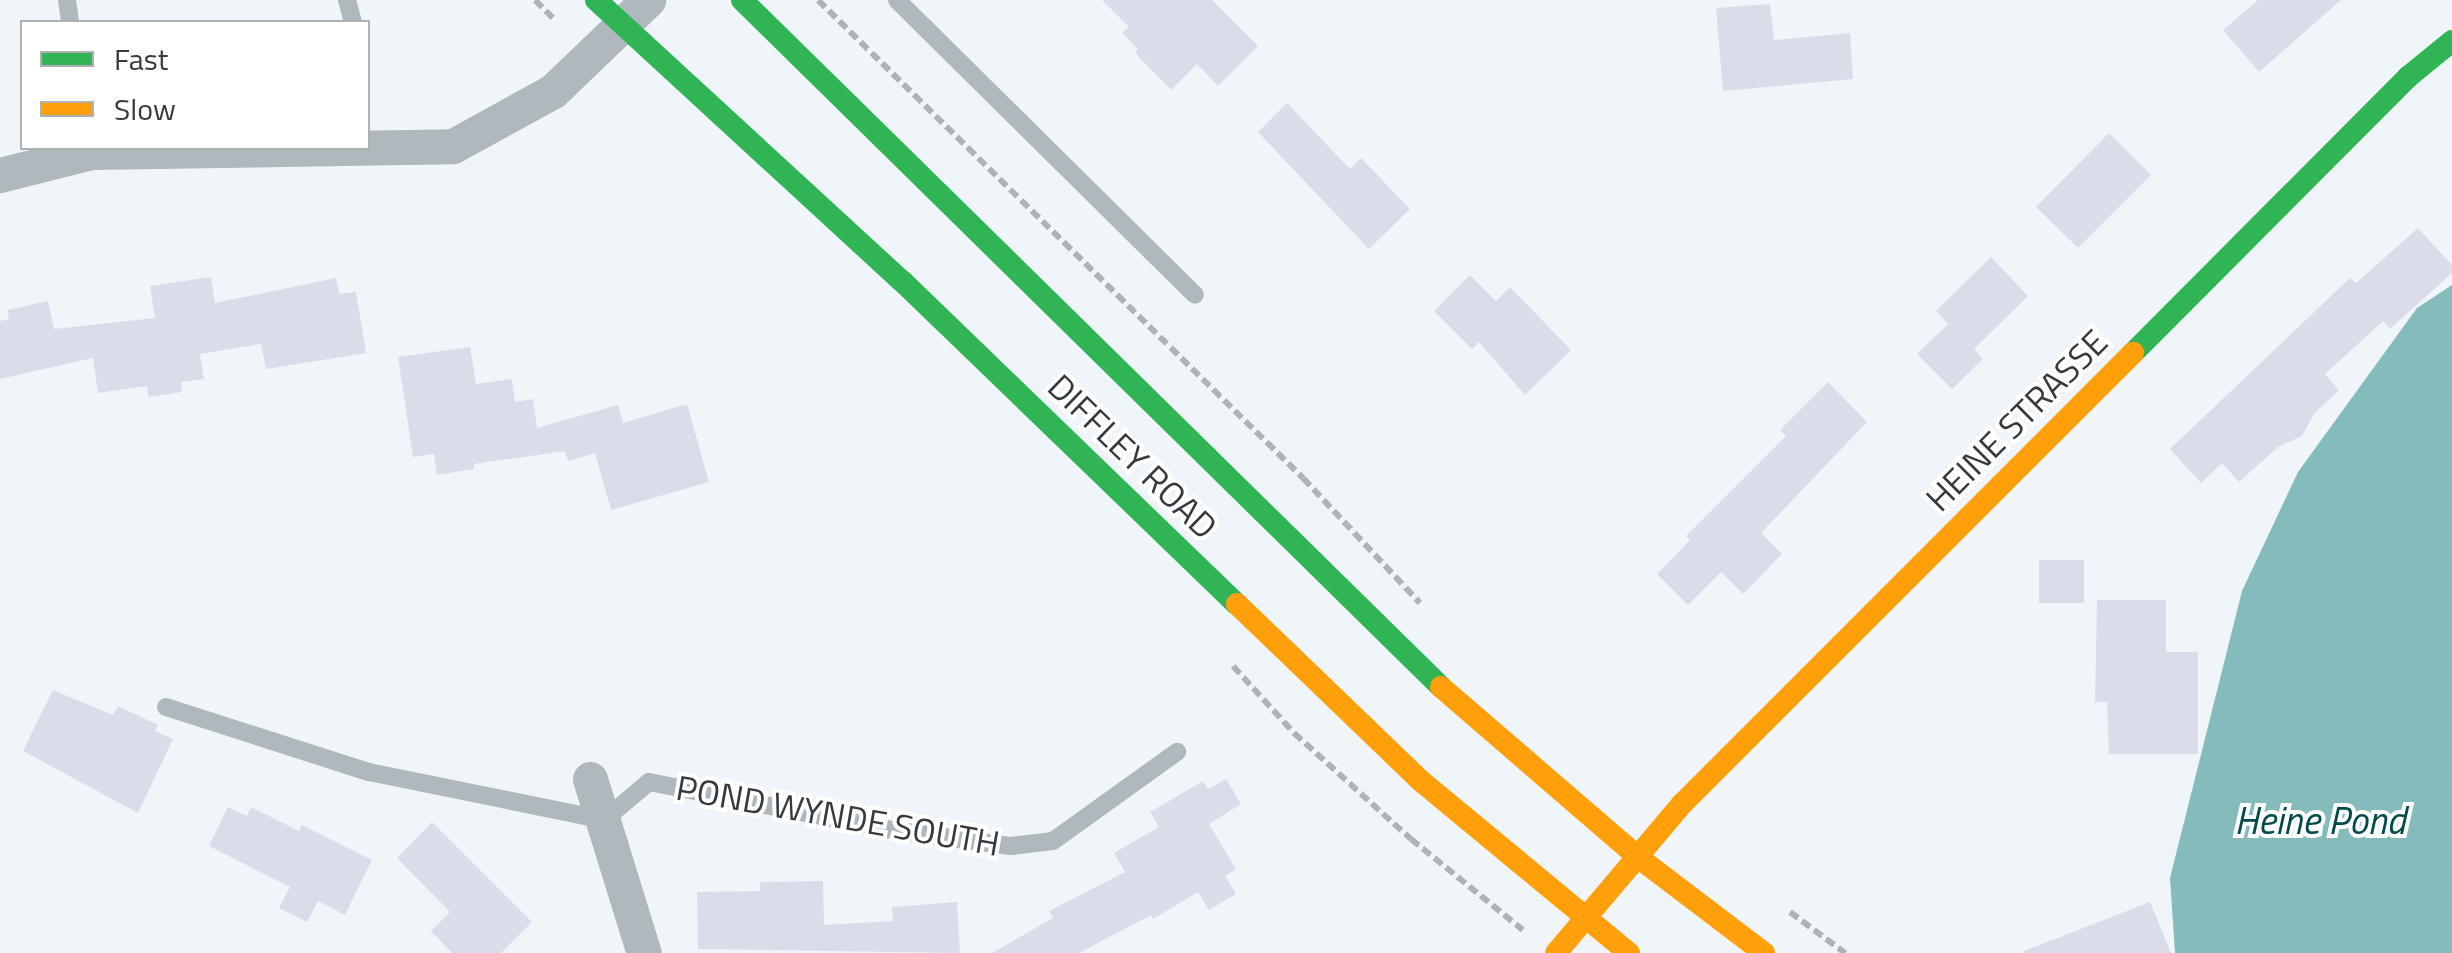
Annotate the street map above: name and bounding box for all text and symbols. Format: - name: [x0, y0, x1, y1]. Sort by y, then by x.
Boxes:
- legend: [20, 20, 370, 150]
- text: Fast: [114, 36, 168, 82]
- text: Slow: [114, 86, 176, 132]
- street label: HEINE STRASSE: [1917, 321, 2115, 519]
- street label: DIFFLEY ROAD: [1040, 365, 1226, 547]
- street label: POND WYNDE SOUTH: [673, 766, 1003, 864]
- water label: Heine Pond: [2234, 798, 2406, 844]

